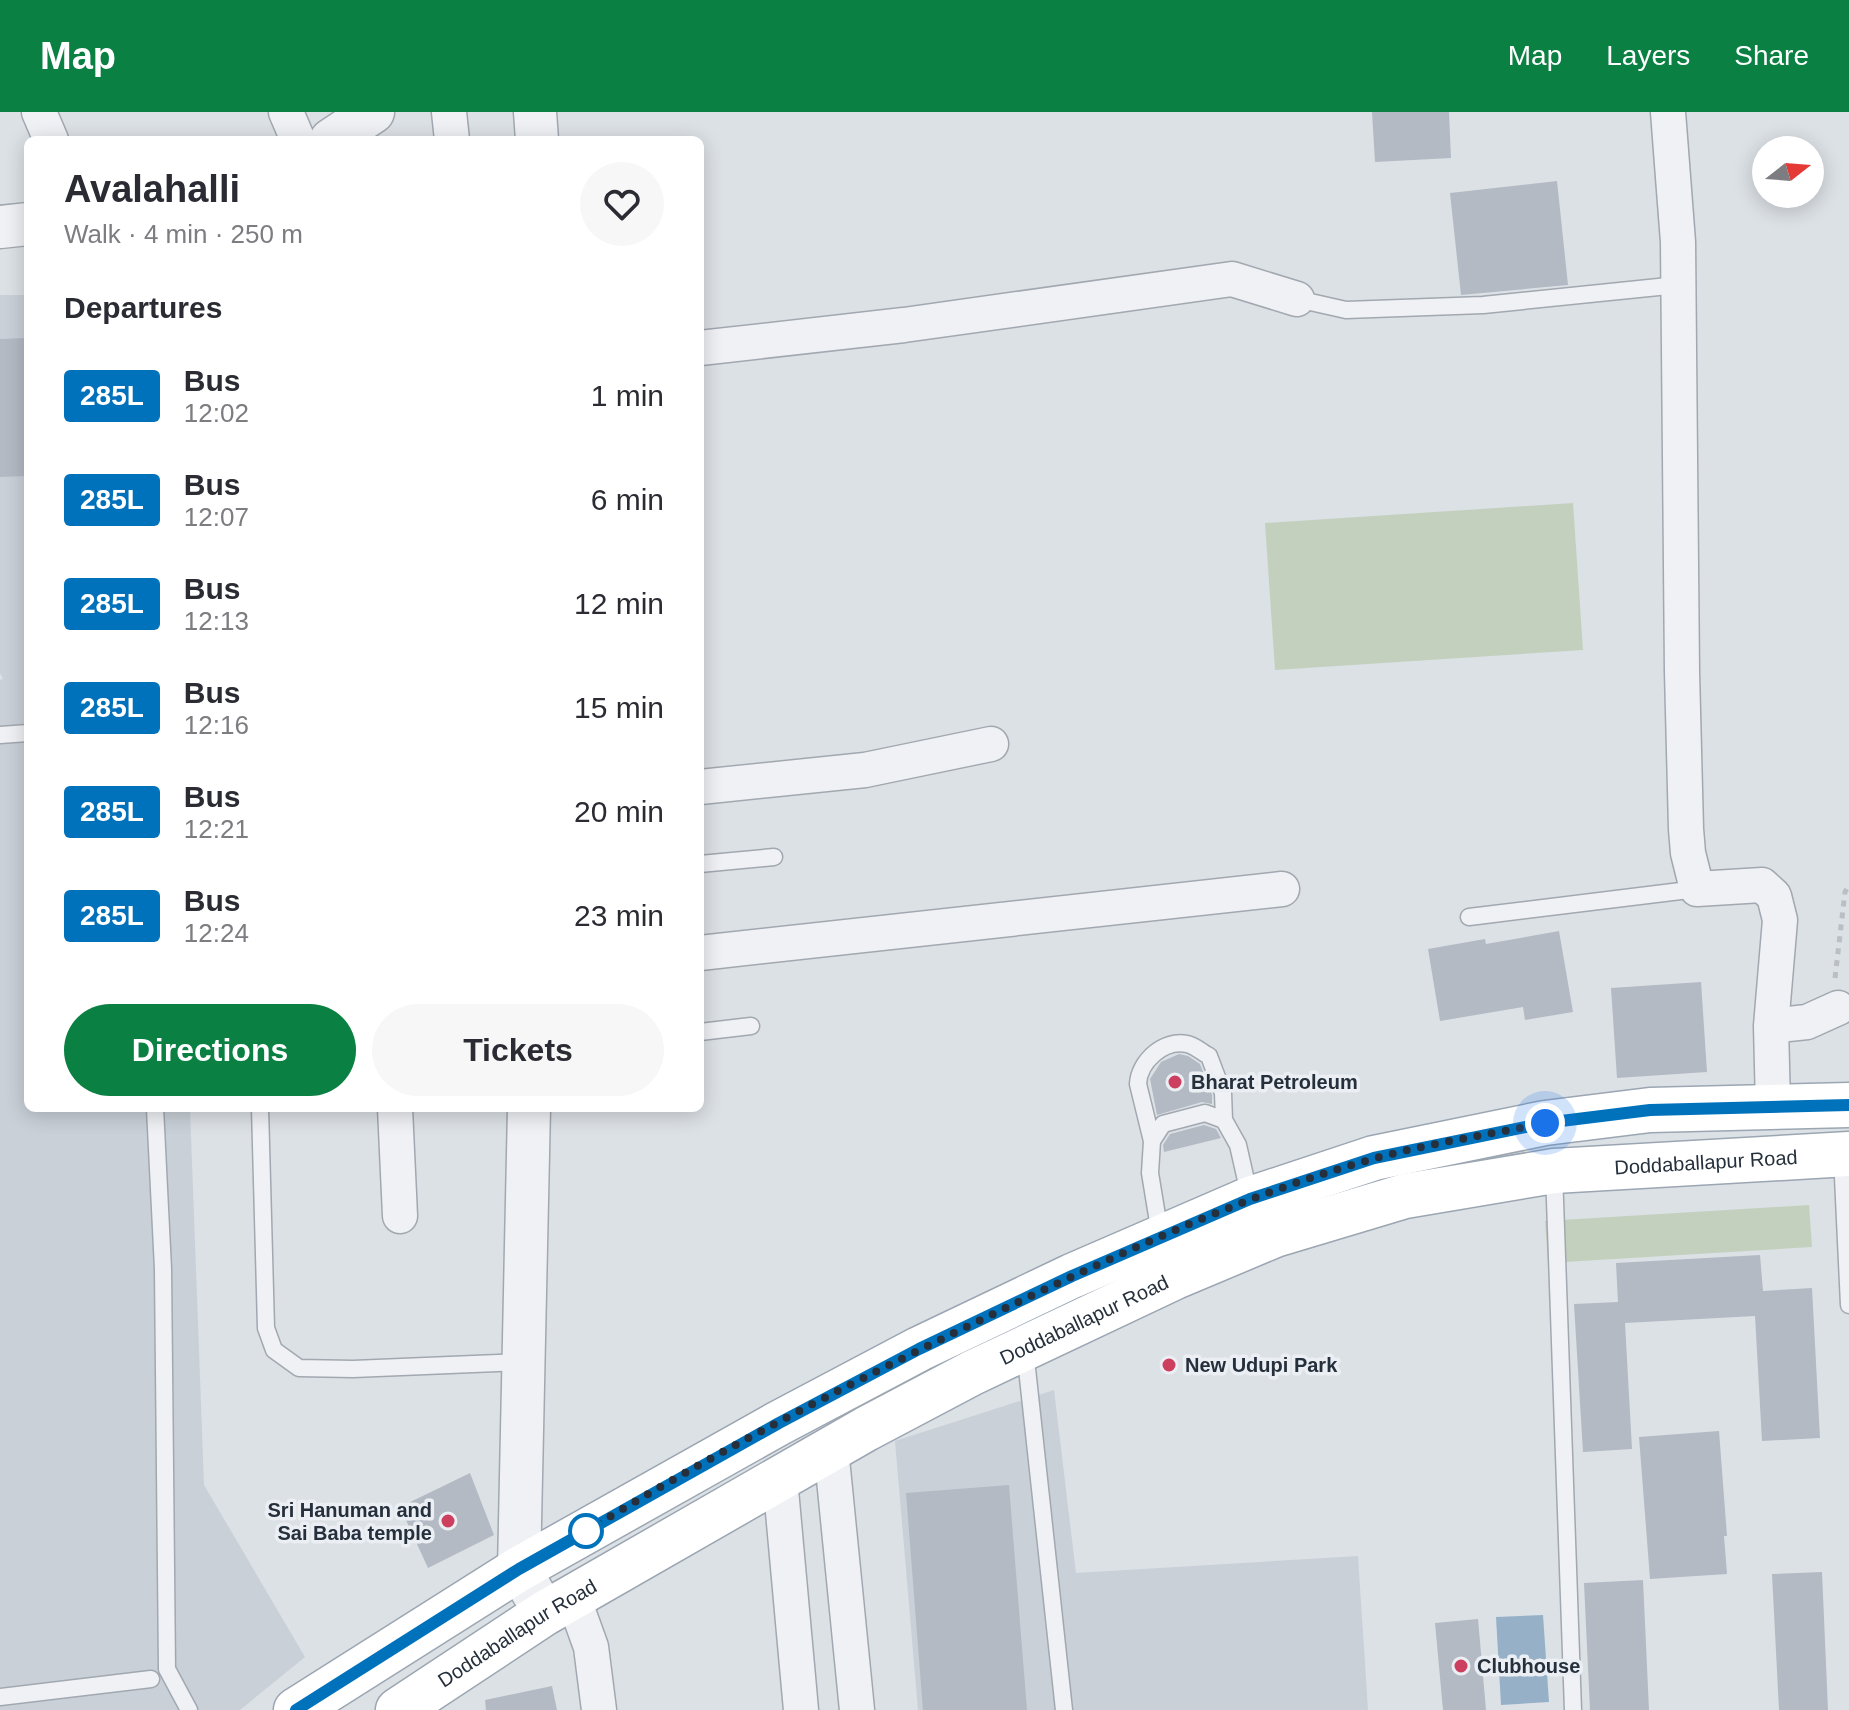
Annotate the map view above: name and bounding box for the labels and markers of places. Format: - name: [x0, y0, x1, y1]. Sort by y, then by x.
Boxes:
- place label: Bharat Petroleum: [1191, 1071, 1358, 1093]
- marker: Bharat Petroleum: [1166, 1073, 1184, 1091]
- place label: New Udupi Park: [1185, 1354, 1338, 1376]
- marker: New Udupi Park: [1160, 1356, 1178, 1374]
- place label: Sri Hanuman and Sai Baba temple: [268, 1499, 432, 1544]
- marker: Sri Hanuman and Sai Baba temple: [439, 1512, 457, 1530]
- unlabelled marker: [569, 1514, 603, 1548]
- place label: Clubhouse: [1477, 1655, 1580, 1677]
- marker: Clubhouse: [1452, 1657, 1470, 1675]

